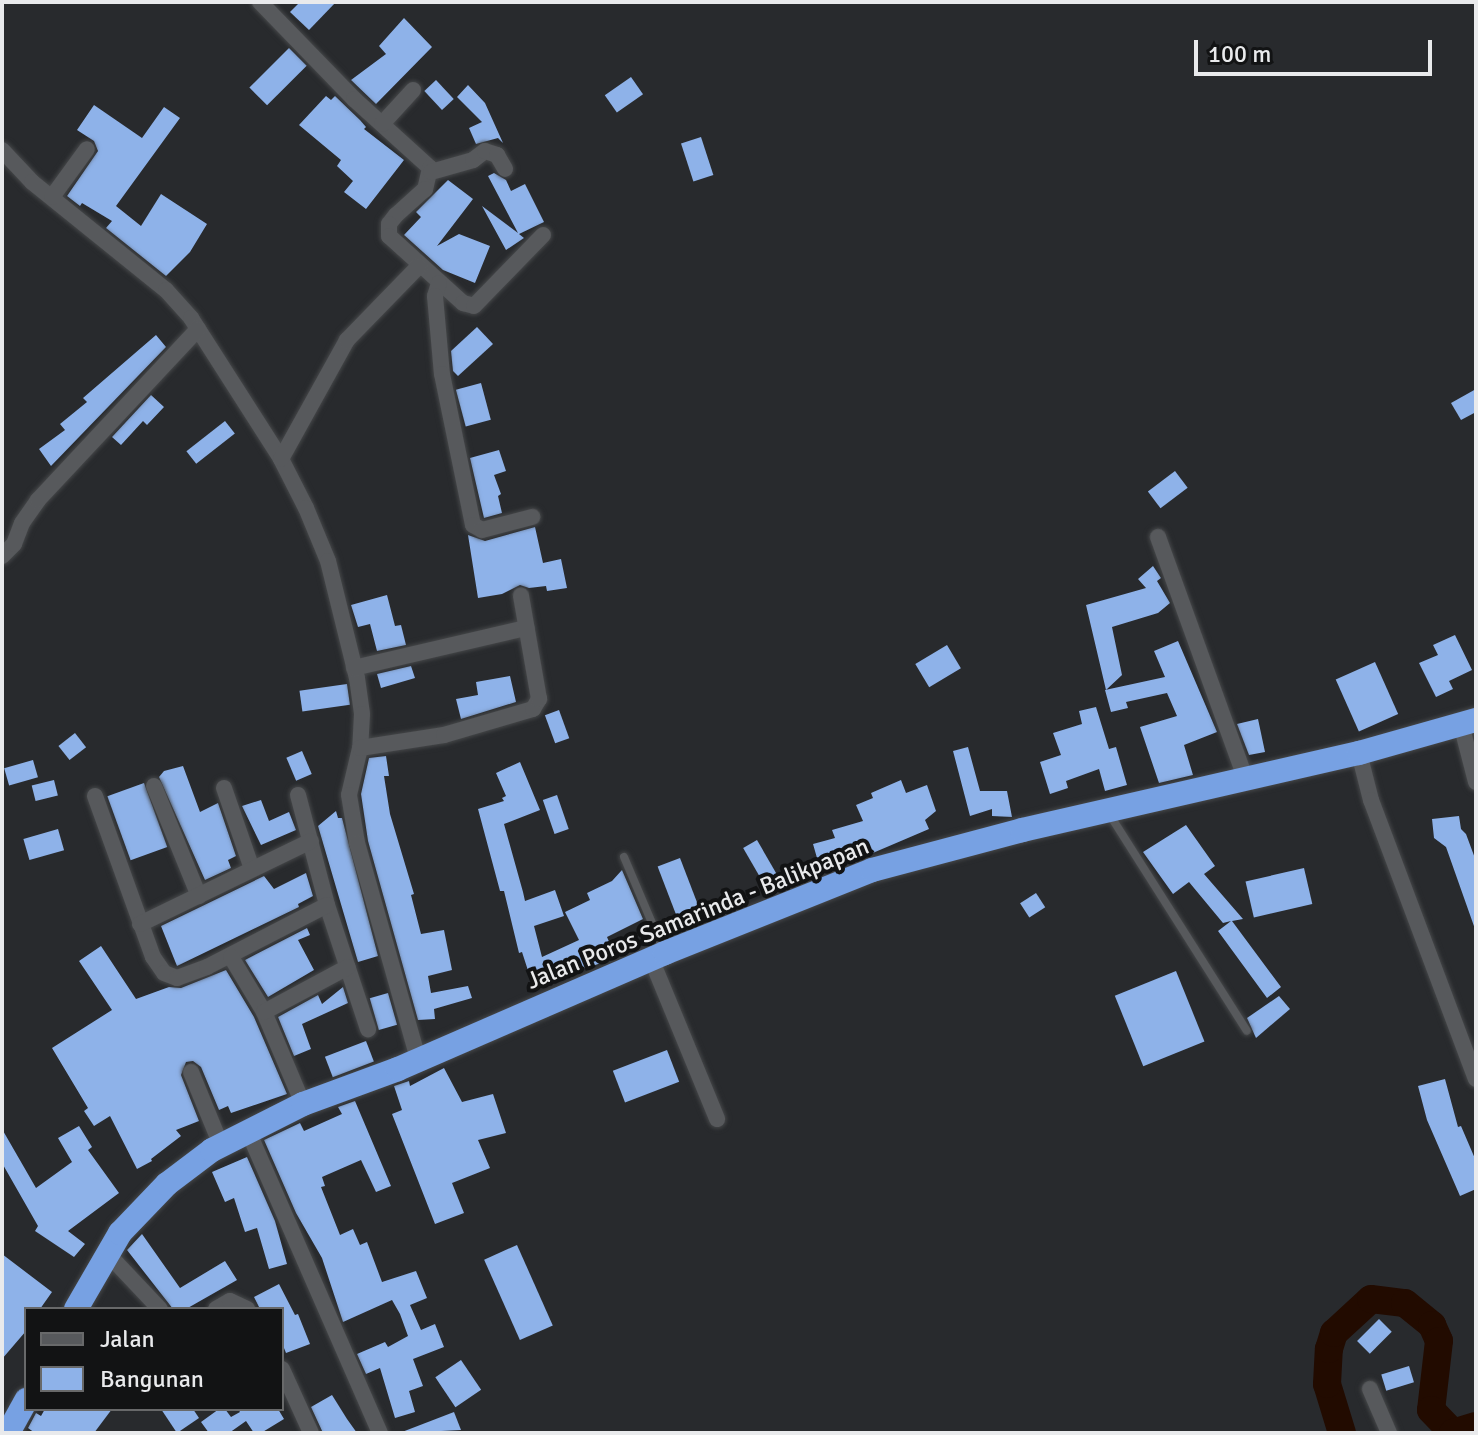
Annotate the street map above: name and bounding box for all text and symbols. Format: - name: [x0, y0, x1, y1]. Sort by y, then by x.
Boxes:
- scale bar: [1198, 24, 1436, 74]
- text: 100 m: [1208, 39, 1271, 69]
- street label: Jalan Poros Samarinda - Balikpapan: [523, 832, 873, 996]
- legend: [24, 1307, 284, 1411]
- text: Jalan: [100, 1324, 155, 1354]
- text: Bangunan: [100, 1364, 204, 1394]

